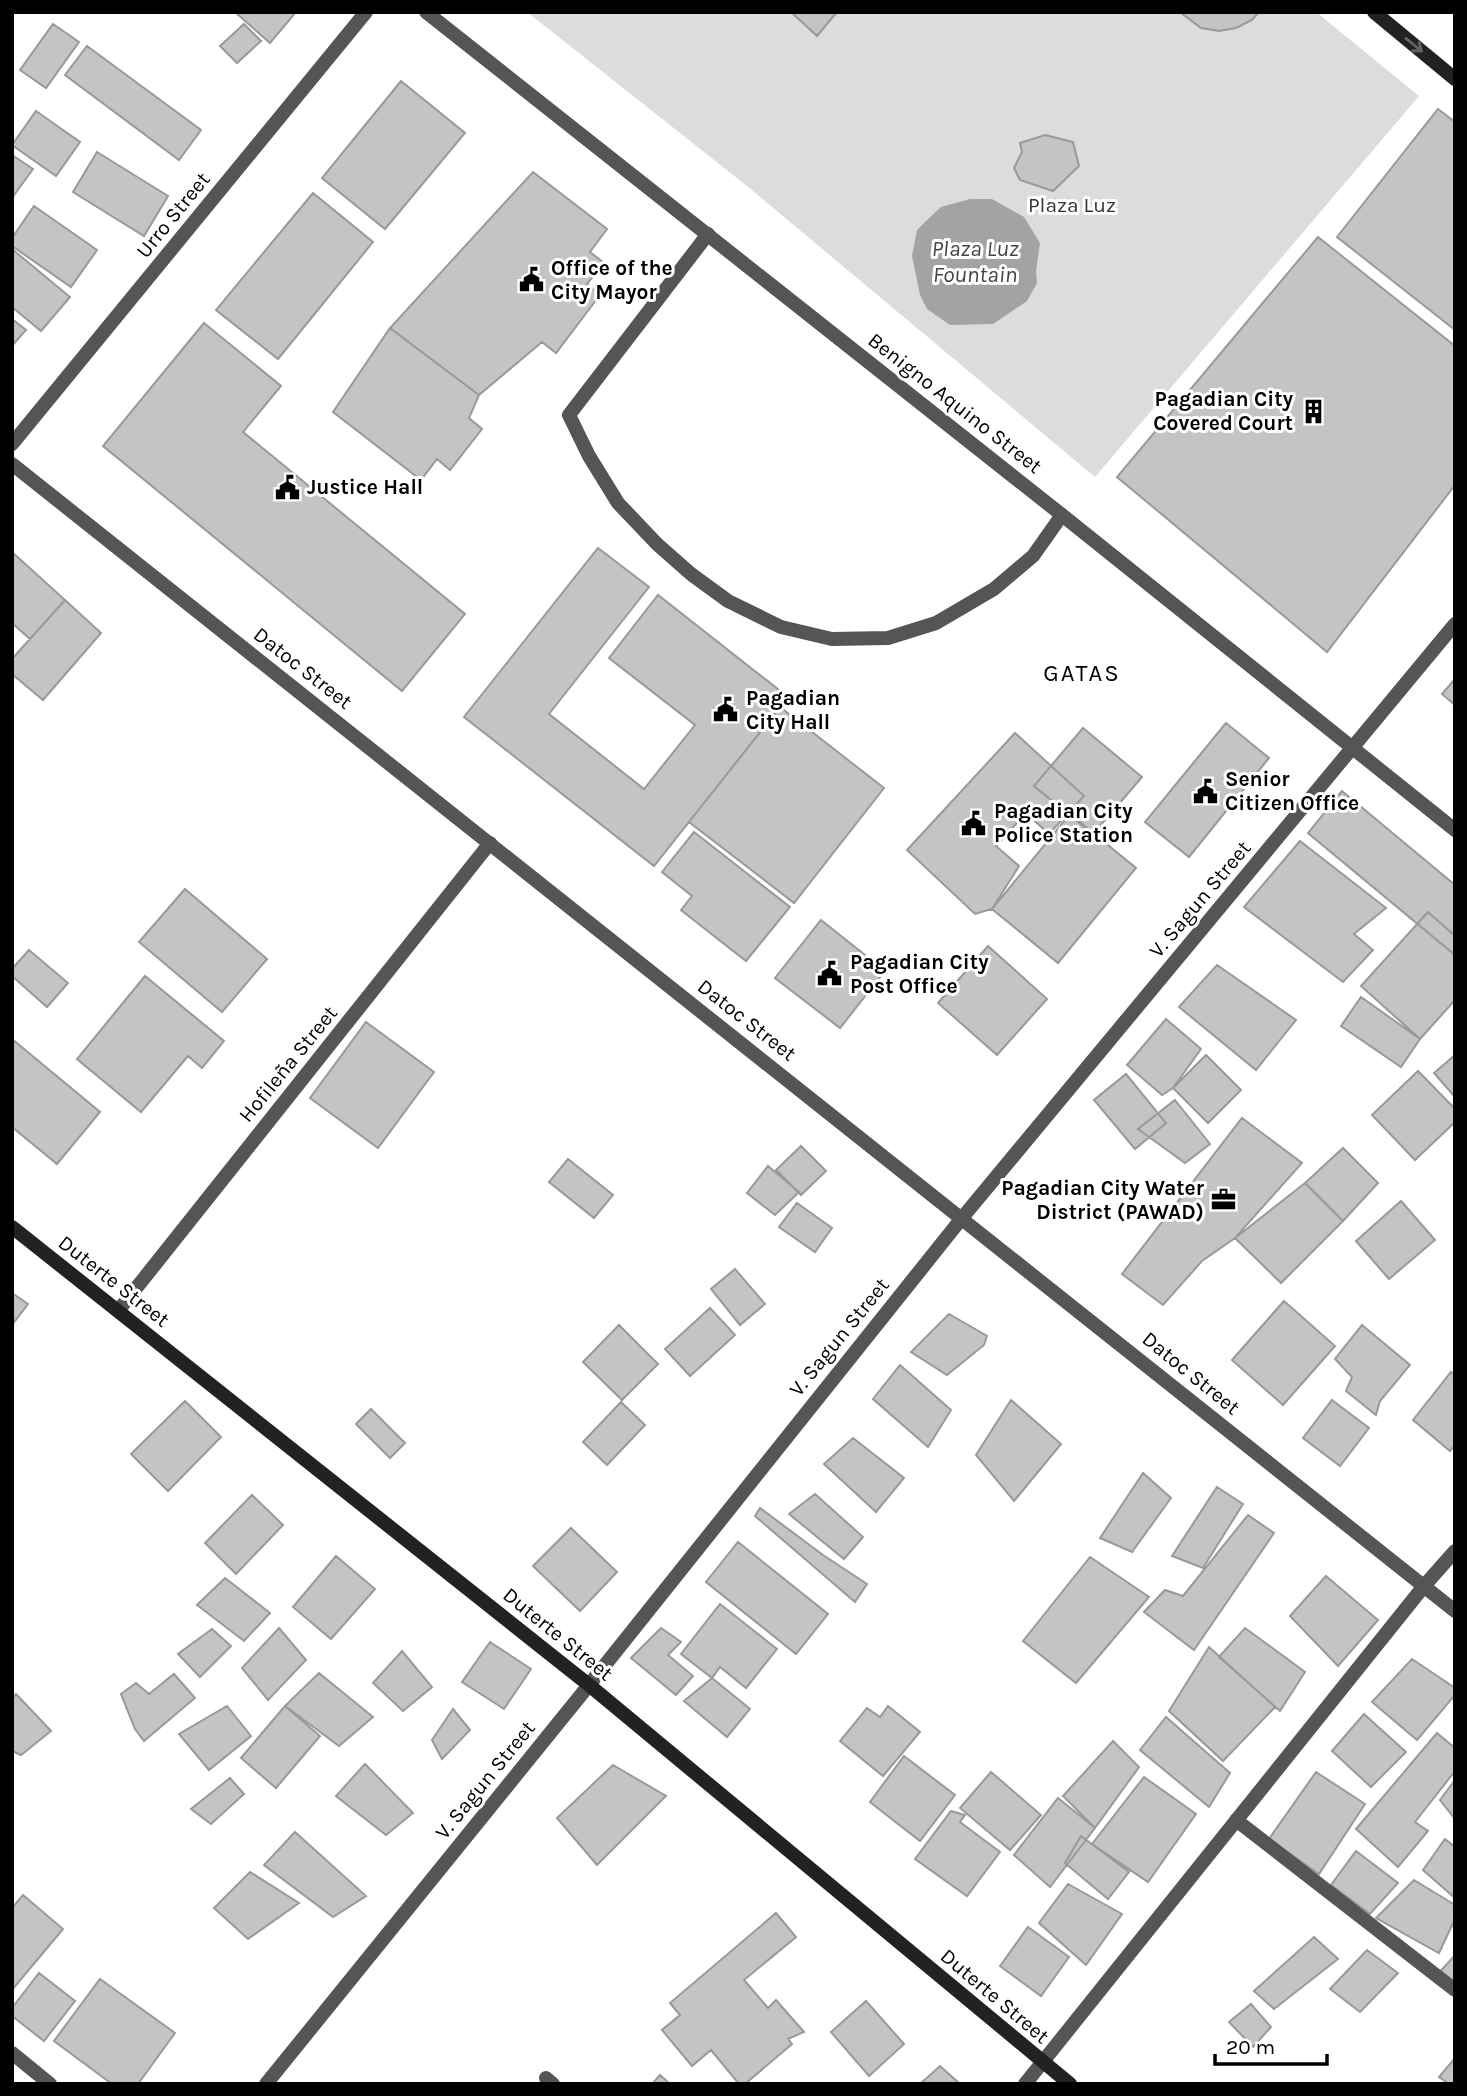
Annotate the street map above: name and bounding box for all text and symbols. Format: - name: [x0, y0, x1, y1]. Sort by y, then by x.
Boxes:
- one-way arrow: [1405, 38, 1423, 53]
- street label: Urro Street: [131, 167, 215, 263]
- park label: Plaza Luz: [1028, 193, 1116, 217]
- water label: Plaza Luz Fountain: [931, 235, 1019, 288]
- place label: Office of the City Mayor: [551, 256, 673, 304]
- public building icon: Office of the City Mayor: [517, 266, 545, 294]
- street label: Benigno Aquino Street: [863, 328, 1047, 478]
- place label: Pagadian City Covered Court: [1153, 387, 1293, 435]
- building icon: Pagadian City Covered Court: [1299, 397, 1327, 425]
- public building icon: Justice Hall: [273, 473, 301, 501]
- place label: Justice Hall: [307, 475, 423, 499]
- street label: Datoc Street: [249, 622, 357, 714]
- district label: GATAS: [1043, 659, 1121, 687]
- place label: Pagadian City Hall: [746, 686, 840, 734]
- public building icon: Pagadian City Hall: [712, 696, 740, 724]
- place label: Senior Citizen Office: [1225, 767, 1359, 815]
- public building icon: Senior Citizen Office: [1191, 777, 1219, 805]
- place label: Pagadian City Police Station: [994, 799, 1133, 847]
- public building icon: Pagadian City Police Station: [960, 809, 988, 837]
- street label: V. Sagun Street: [1144, 836, 1256, 962]
- place label: Pagadian City Post Office: [850, 950, 989, 998]
- public building icon: Pagadian City Post Office: [816, 960, 844, 988]
- street label: Datoc Street: [693, 974, 801, 1066]
- street label: Hofileña Street: [234, 1001, 342, 1127]
- place label: Pagadian City Water District (PAWAD): [1001, 1176, 1205, 1224]
- office icon: Pagadian City Water District (PAWAD): [1210, 1186, 1238, 1214]
- street label: Duterte Street: [54, 1230, 174, 1332]
- street label: V. Sagun Street: [784, 1273, 894, 1401]
- street label: Datoc Street: [1137, 1326, 1245, 1420]
- street label: Duterte Street: [498, 1582, 618, 1686]
- street label: V. Sagun Street: [430, 1716, 540, 1844]
- street label: Duterte Street: [936, 1944, 1054, 2048]
- scale bar: [1215, 2022, 1327, 2066]
- text: 20 m: [1226, 2035, 1275, 2059]

